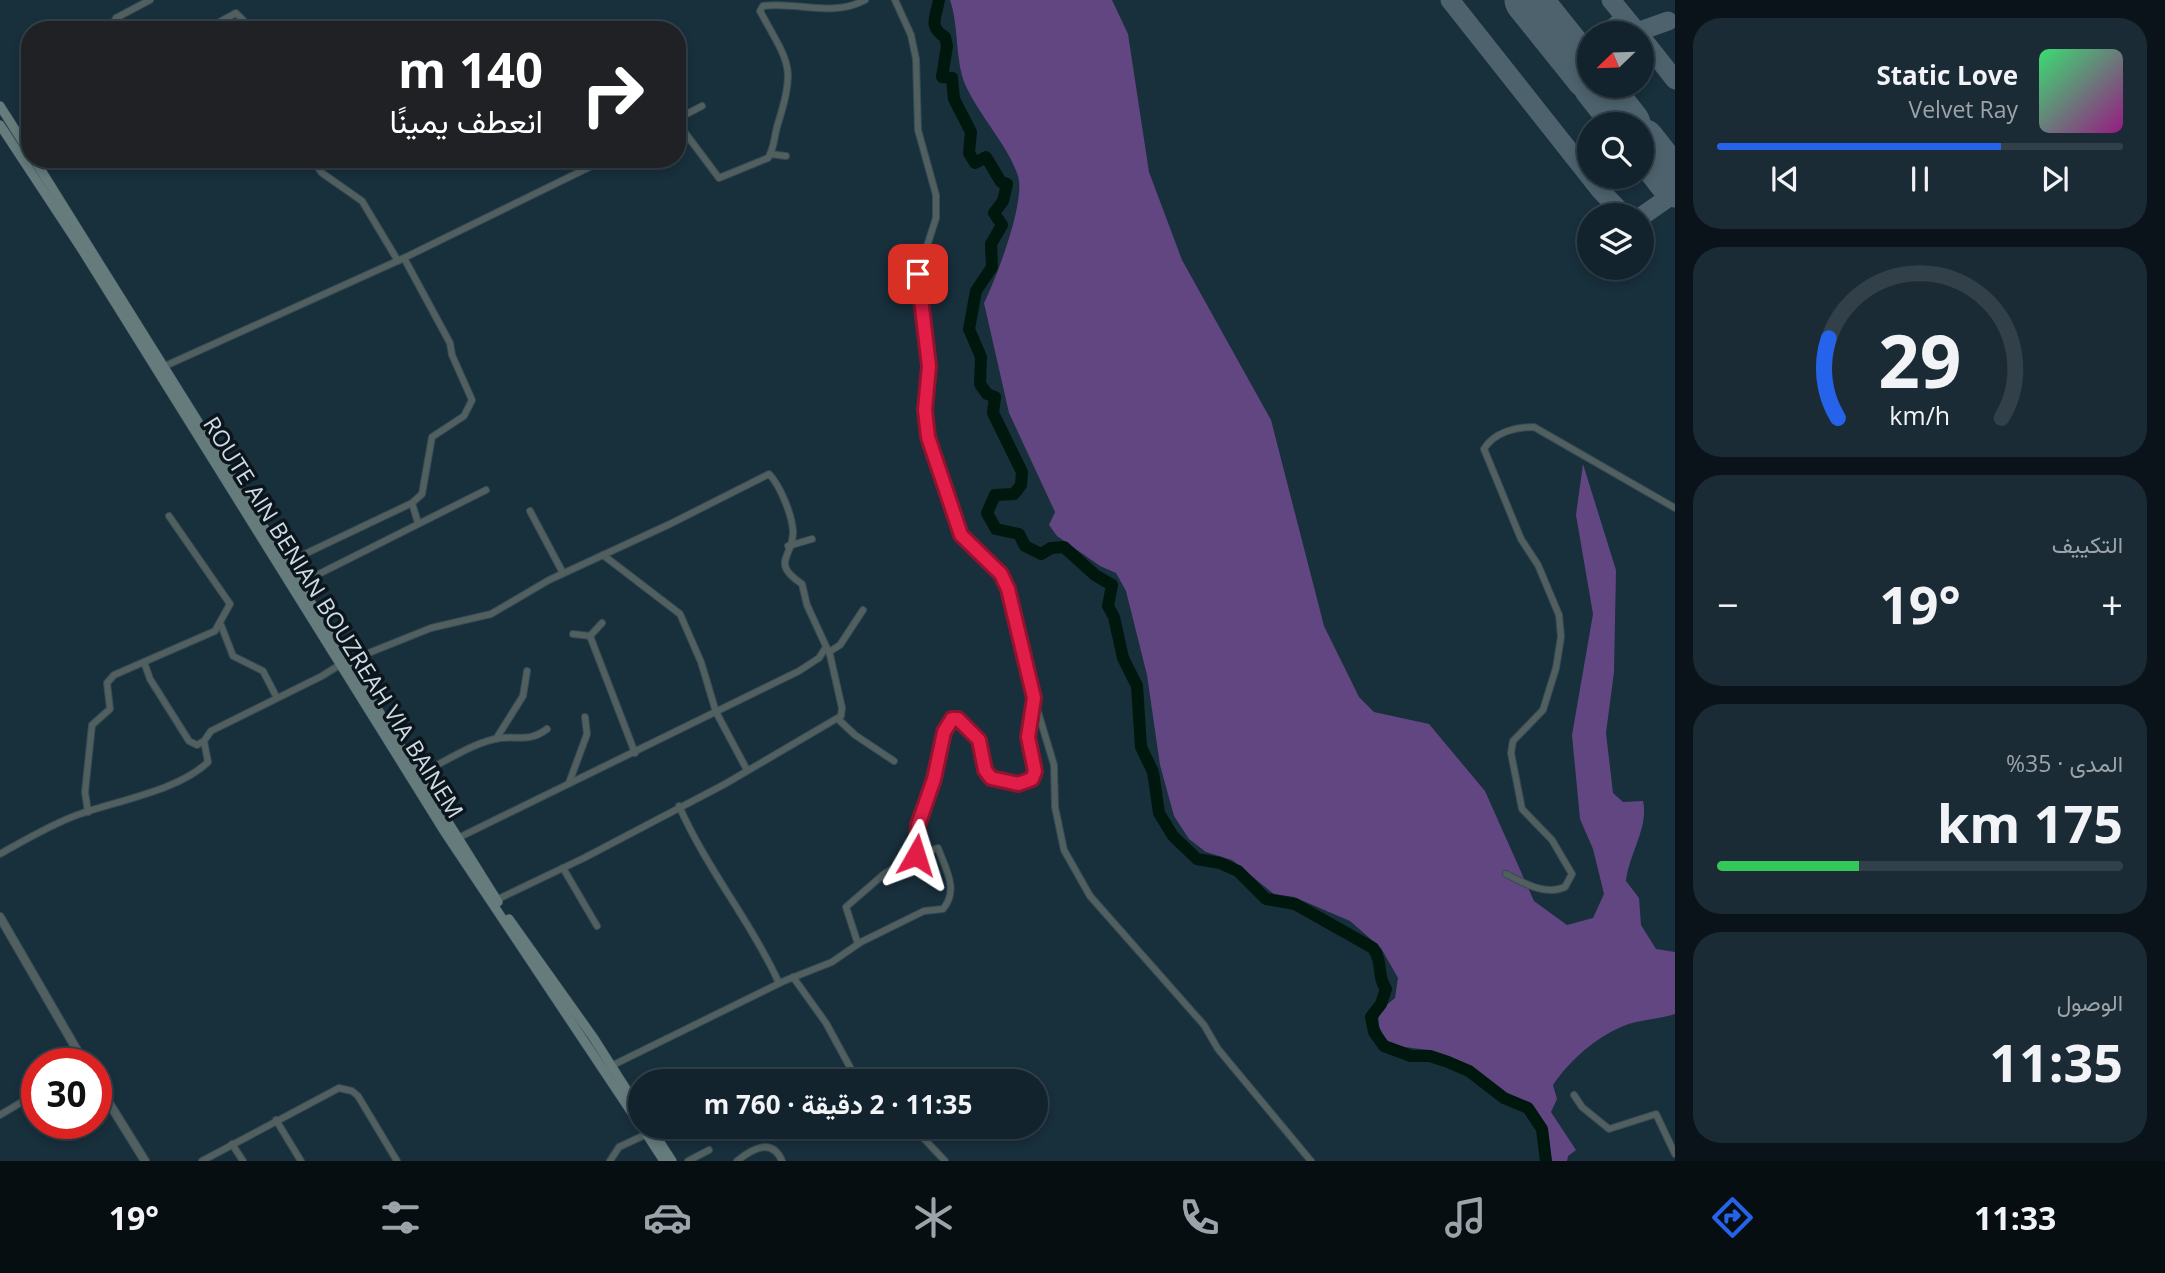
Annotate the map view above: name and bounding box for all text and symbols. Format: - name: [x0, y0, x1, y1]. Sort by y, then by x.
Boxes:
- north arrow: [1577, 21, 1654, 98]
- map controls: [1577, 21, 1654, 280]
- text: 140 m: [398, 36, 543, 102]
- icon: right: [567, 49, 658, 140]
- text: Static Love: [1876, 57, 2018, 93]
- text: Velvet Ray: [1908, 93, 2018, 125]
- text: انعطف يمينًا: [389, 99, 543, 142]
- button: search: [1577, 112, 1654, 189]
- icon: previous: [1766, 160, 1804, 198]
- icon: pause: [1901, 160, 1939, 198]
- icon: next: [2036, 160, 2074, 198]
- button: layers: [1577, 203, 1654, 280]
- pin: [888, 244, 948, 304]
- icon: arrive: [899, 255, 937, 293]
- text: 29: [1878, 310, 1962, 409]
- text: km/h: [1890, 398, 1950, 432]
- street label: ROUTE AIN BENIAN BOUZREAH VIA BAINEM: [196, 410, 472, 824]
- text: التكييف: [2052, 528, 2123, 560]
- text: 19°: [1879, 568, 1961, 639]
- text: −: [1717, 578, 1739, 630]
- text: +: [2101, 578, 2123, 630]
- text: المدى · 35%: [2006, 747, 2123, 779]
- text: 175 km: [1937, 787, 2123, 858]
- position arrow: [879, 818, 953, 892]
- text: الوصول: [2057, 986, 2123, 1018]
- text: 11:35: [1989, 1026, 2123, 1097]
- speed limit sign: 30: [21, 1048, 112, 1139]
- text: 11:35 · 2 دقيقة · 760 m: [704, 1086, 972, 1122]
- icon: filters: [376, 1193, 425, 1242]
- icon: car: [643, 1193, 692, 1242]
- icon: climate: [909, 1193, 958, 1242]
- icon: phone: [1175, 1193, 1224, 1242]
- icon: music: [1441, 1193, 1490, 1242]
- icon: directions: [1708, 1193, 1757, 1242]
- text: 19°: [109, 1196, 159, 1239]
- text: 11:33: [1974, 1196, 2056, 1239]

